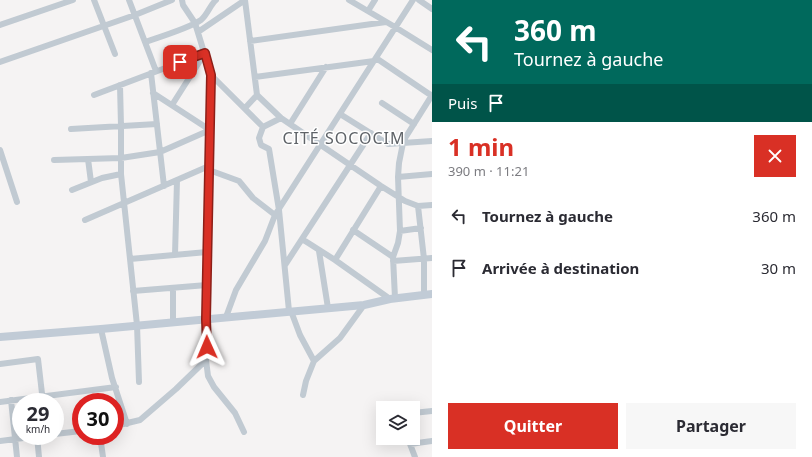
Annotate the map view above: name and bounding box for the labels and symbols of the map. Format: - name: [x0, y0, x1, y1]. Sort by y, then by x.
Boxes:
- pin: [163, 45, 197, 79]
- district label: CITÉ SOCOCIM: [282, 127, 406, 149]
- position arrow: [186, 326, 228, 368]
- speed limit sign: 30: [72, 393, 124, 445]

